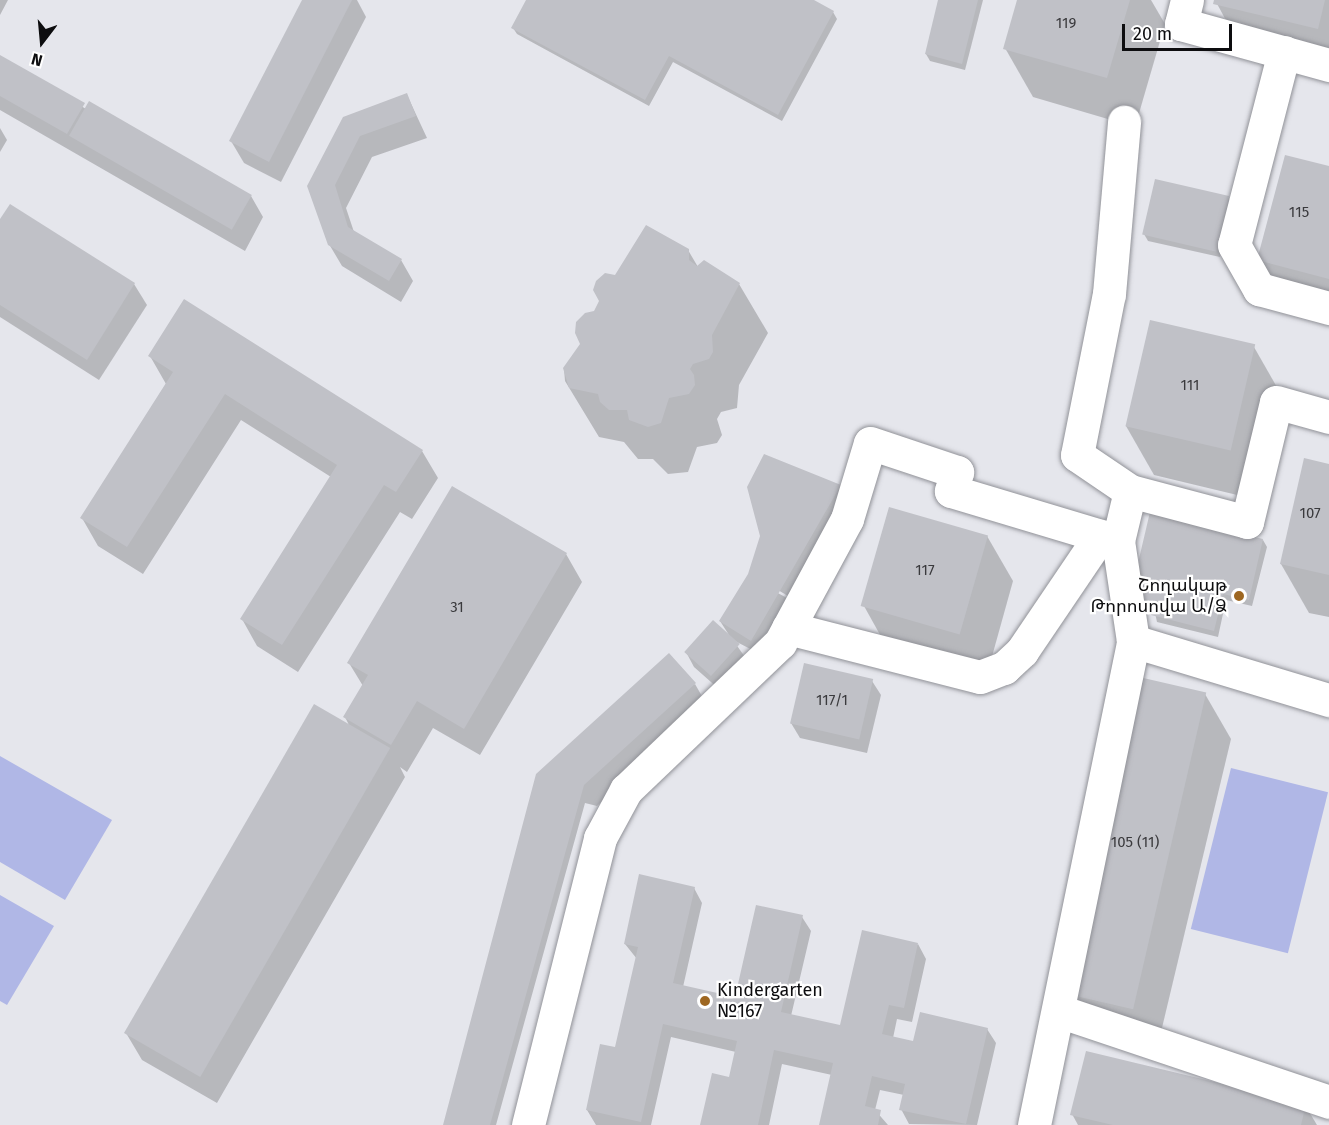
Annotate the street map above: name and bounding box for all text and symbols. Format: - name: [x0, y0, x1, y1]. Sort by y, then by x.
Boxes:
- north arrow: [12, 12, 72, 72]
- scale bar: [1125, 12, 1234, 50]
- house number: 119: [1056, 15, 1076, 33]
- text: 20 m: [1133, 23, 1172, 45]
- text: N: [29, 49, 45, 70]
- house number: 115: [1289, 204, 1309, 222]
- house number: 111: [1180, 377, 1200, 395]
- house number: 107: [1299, 505, 1321, 523]
- house number: 117: [915, 562, 935, 580]
- place label: Շողակաթ Թորոսովա Ա/Ձ: [1091, 575, 1227, 618]
- marker: Շողակաթ Թորոսովա Ա/Ձ: [1232, 589, 1246, 603]
- house number: 31: [450, 599, 464, 617]
- house number: 117/1: [816, 692, 848, 710]
- house number: 105 (11): [1111, 834, 1159, 852]
- place label: Kindergarten №167: [717, 980, 823, 1022]
- marker: Kindergarten №167: [698, 994, 712, 1008]

